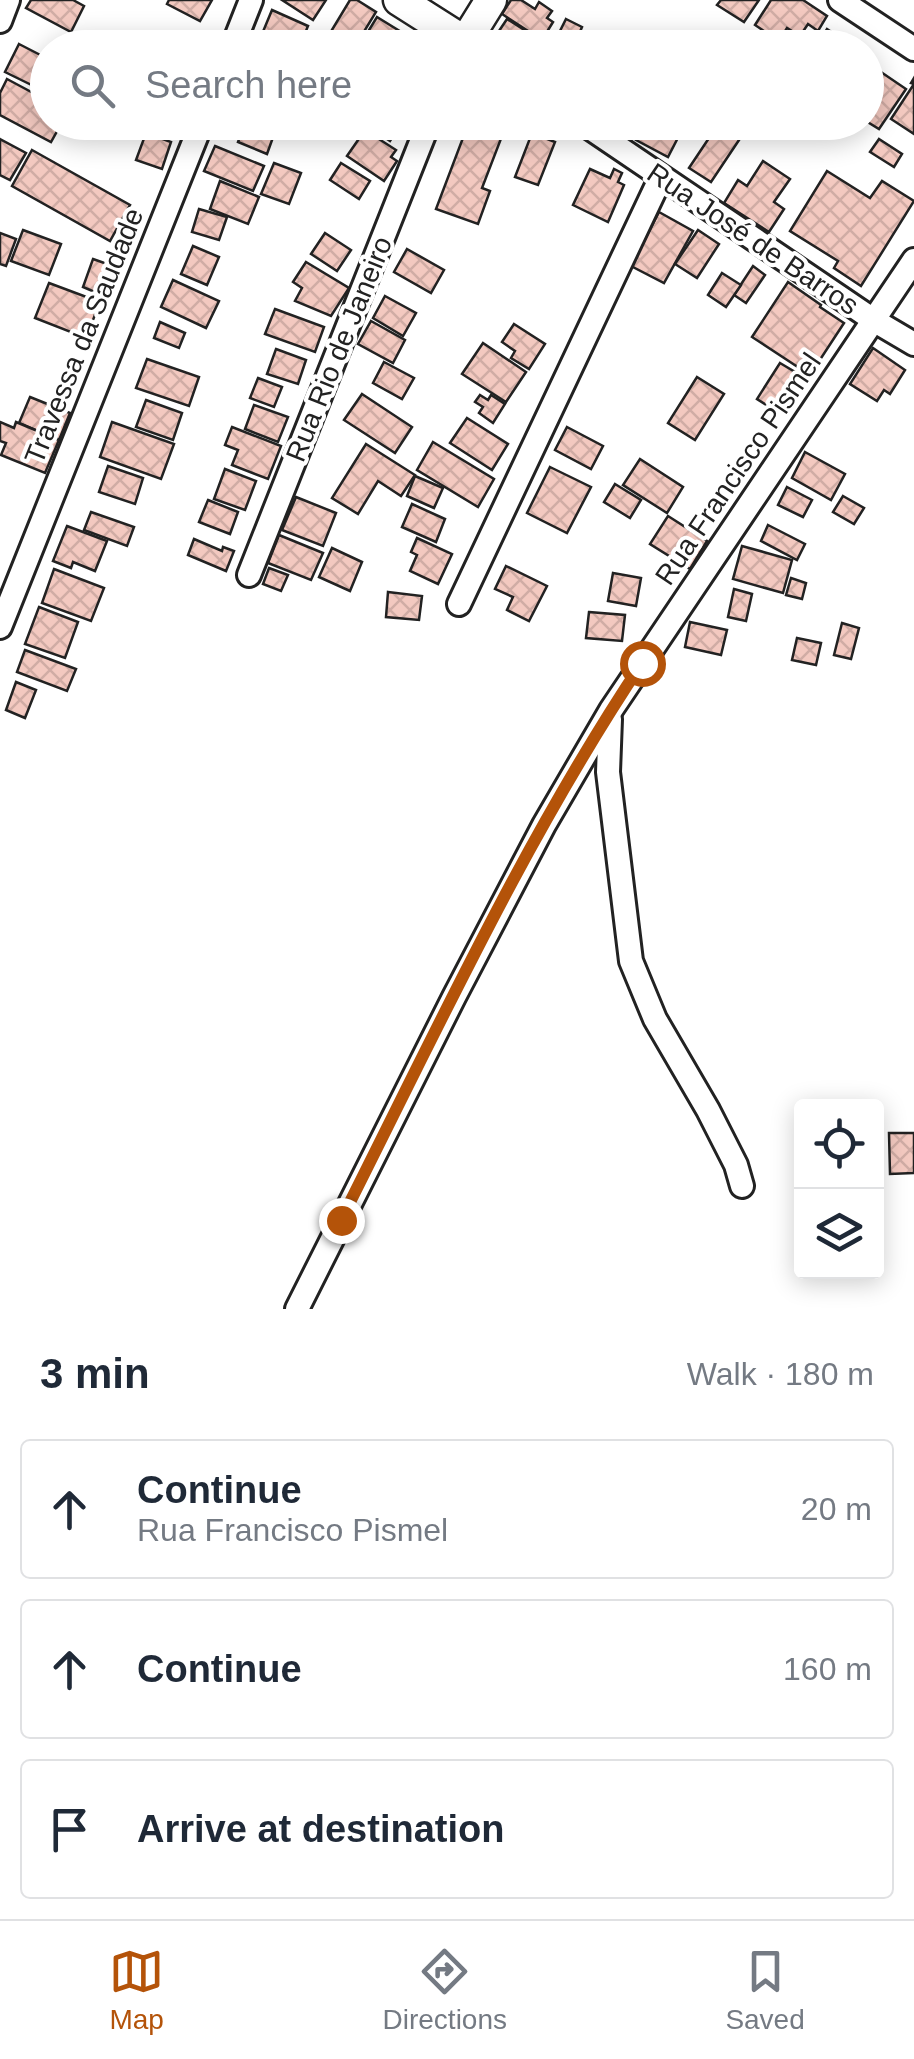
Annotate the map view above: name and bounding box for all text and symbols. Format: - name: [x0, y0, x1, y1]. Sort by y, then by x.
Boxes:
- search box: [30, 30, 884, 140]
- icon: search: [65, 58, 120, 113]
- text: Search here: [145, 64, 352, 106]
- street label: Rua José de Barros: [642, 157, 864, 321]
- street label: Travessa da Saudade: [19, 204, 149, 468]
- street label: Rua Rio de Janeiro: [280, 232, 398, 466]
- street label: Rua Francisco Pismel: [649, 347, 827, 591]
- route start: [620, 641, 666, 687]
- map controls: [794, 1099, 884, 1279]
- button: locate: [794, 1099, 884, 1189]
- button: layers: [794, 1189, 884, 1279]
- route end: [319, 1198, 365, 1244]
- text: 3 min: [40, 1350, 150, 1397]
- text: Walk · 180 m: [687, 1356, 874, 1392]
- text: Continue: [137, 1469, 302, 1511]
- icon: ahead: [42, 1482, 97, 1537]
- text: 20 m: [801, 1491, 872, 1527]
- text: Rua Francisco Pismel: [137, 1512, 448, 1548]
- icon: ahead: [42, 1642, 97, 1697]
- text: Continue: [137, 1648, 302, 1690]
- text: 160 m: [783, 1651, 872, 1687]
- icon: arrive: [42, 1802, 97, 1857]
- text: Arrive at destination: [137, 1808, 504, 1850]
- tab: Map: [109, 1944, 164, 2036]
- tab: Directions: [383, 1944, 507, 2036]
- tab: Saved: [725, 1944, 805, 2036]

